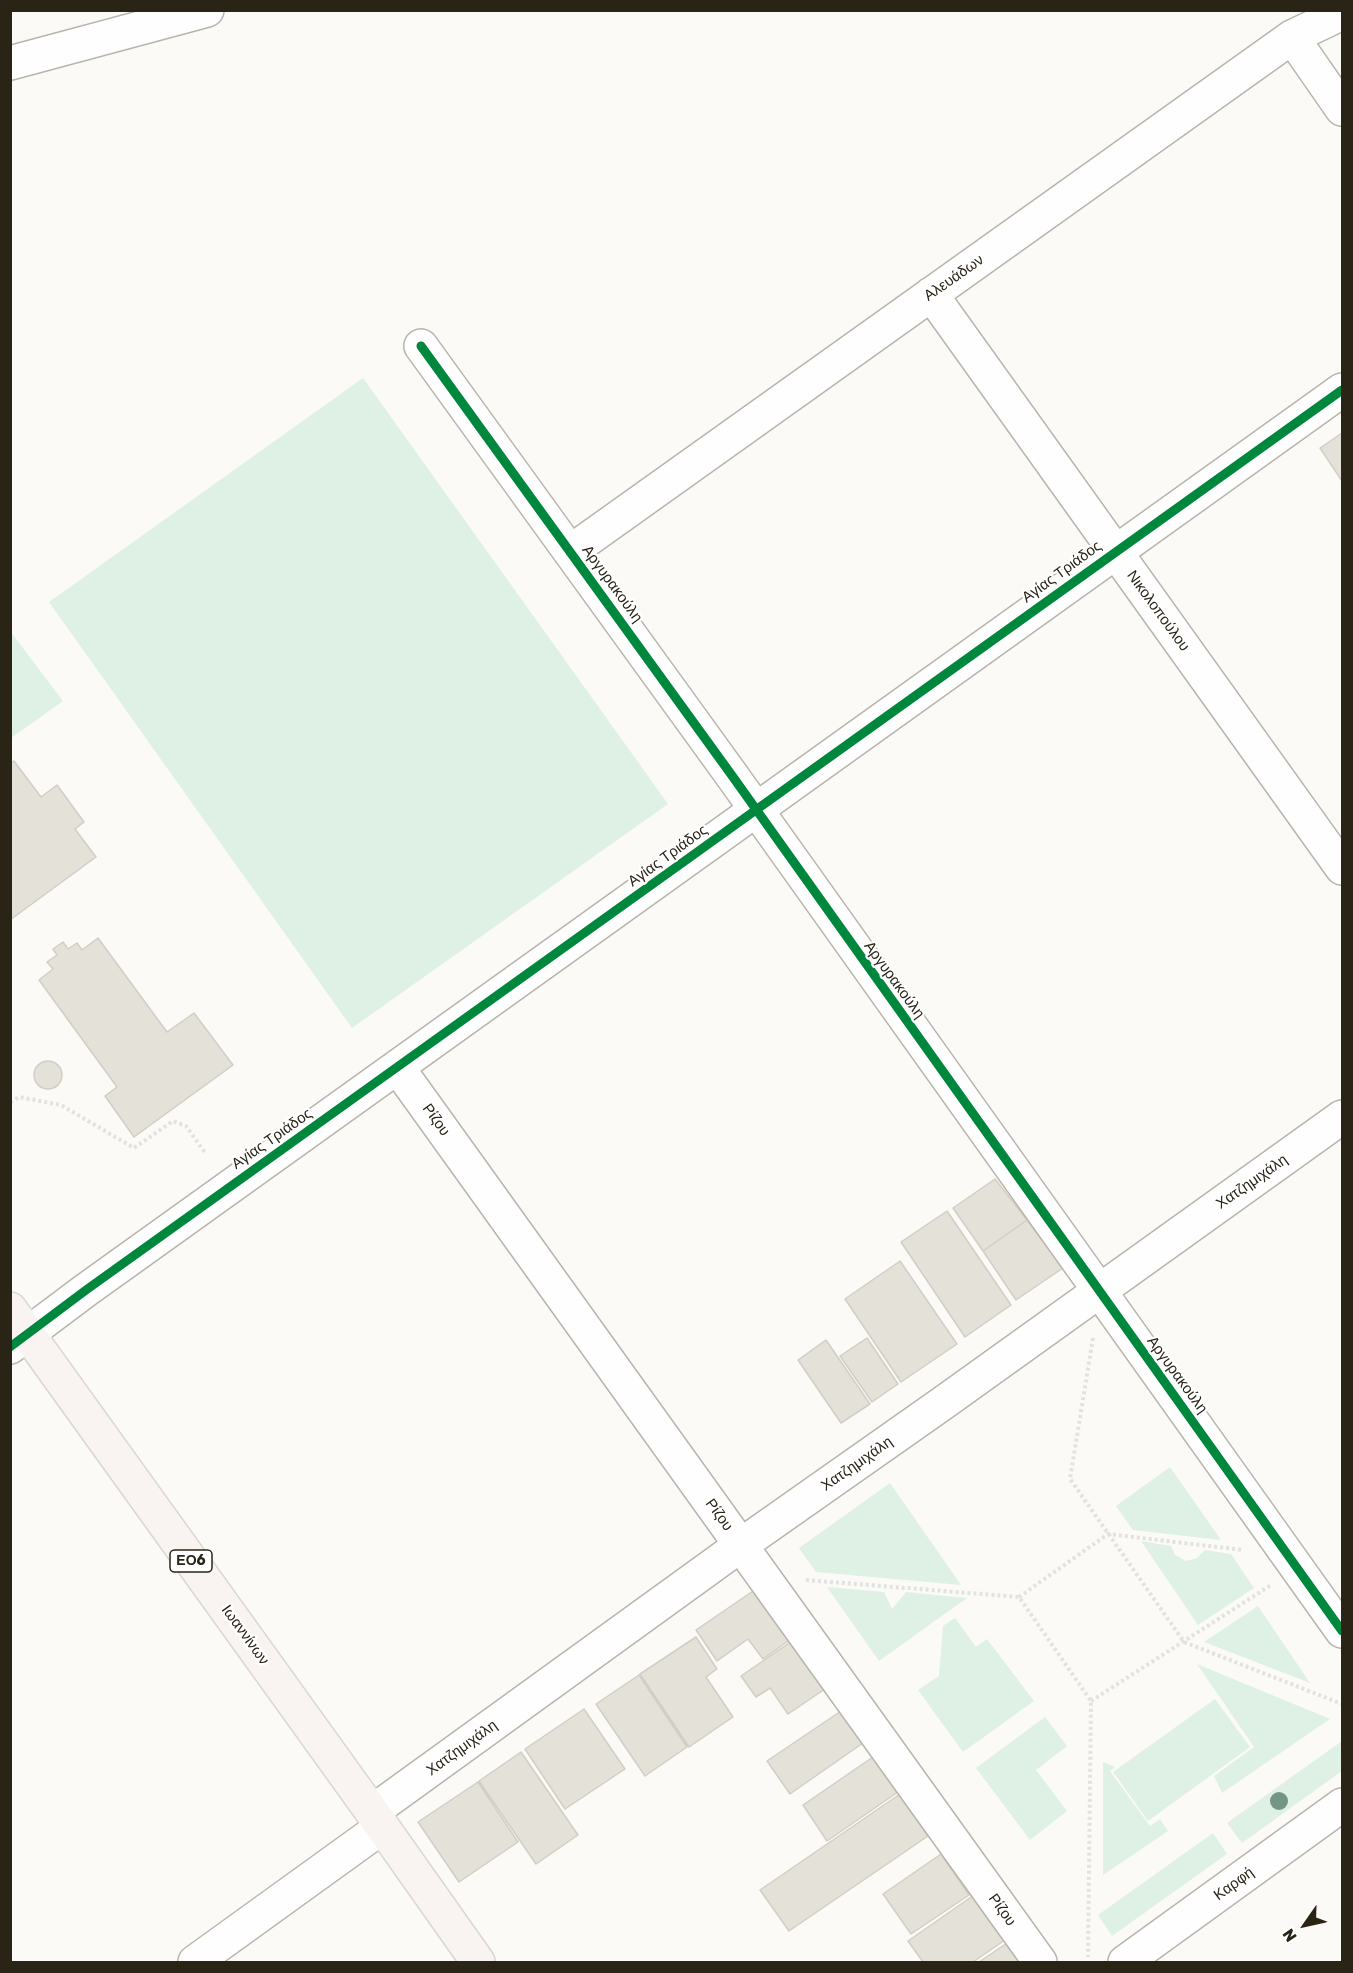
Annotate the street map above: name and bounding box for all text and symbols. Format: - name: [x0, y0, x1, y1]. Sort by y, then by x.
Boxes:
- street label: Αλευάδων: [921, 251, 987, 305]
- street label: Αγίας Τριάδος: [1019, 537, 1105, 607]
- street label: Αργυρακούλη: [578, 542, 646, 626]
- street label: Νικολοπούλου: [1123, 567, 1193, 655]
- street label: Αγίας Τριάδος: [625, 821, 711, 891]
- street label: Αργυρακούλη: [860, 938, 928, 1022]
- street label: Ρίζου: [418, 1100, 454, 1140]
- street label: Αγίας Τριάδος: [228, 1105, 316, 1173]
- street label: Χατζημιχάλη: [1213, 1151, 1291, 1213]
- street label: Αργυρακούλη: [1143, 1333, 1211, 1417]
- street label: Χατζημιχάλη: [818, 1433, 896, 1495]
- street label: Ρίζου: [701, 1495, 737, 1535]
- road number: ΕΟ6: [170, 1550, 212, 1572]
- street label: Ιωαννίνων: [217, 1602, 273, 1668]
- street label: Χατζημιχάλη: [423, 1716, 501, 1780]
- street label: Καρφή: [1210, 1863, 1258, 1905]
- street label: Ρίζου: [984, 1890, 1020, 1930]
- north arrow: [1275, 1895, 1335, 1955]
- text: N: [1279, 1925, 1301, 1945]

